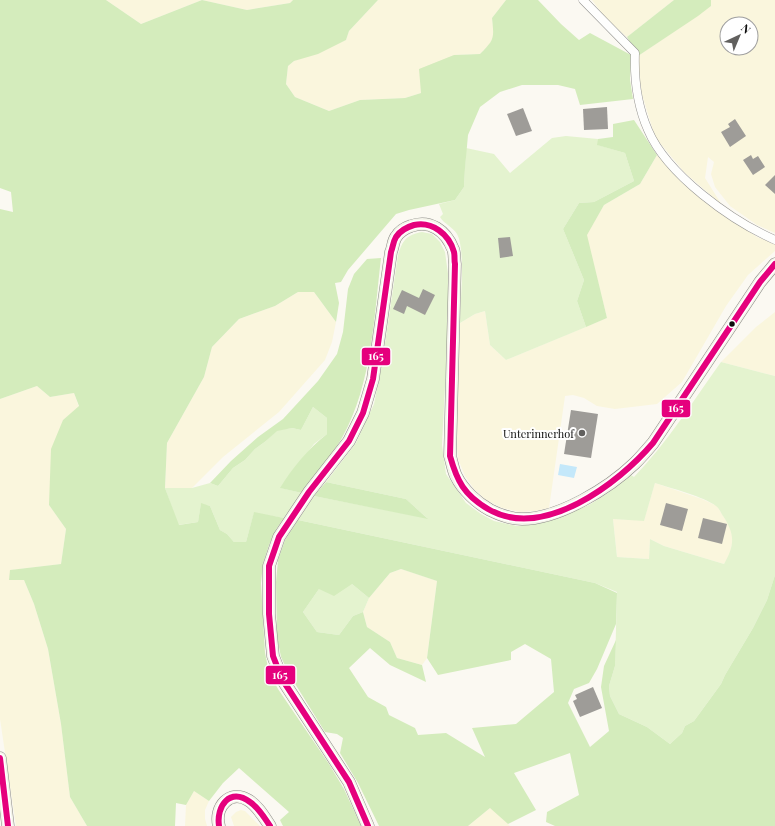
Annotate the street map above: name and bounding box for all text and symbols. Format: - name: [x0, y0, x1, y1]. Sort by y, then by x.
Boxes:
- north arrow: [719, 16, 759, 56]
- text: N: [738, 20, 754, 37]
- unlabelled marker: [727, 319, 737, 329]
- line badge: 165: [361, 347, 391, 366]
- text: 165: [368, 348, 384, 363]
- line badge: 165: [661, 399, 691, 418]
- text: 165: [668, 400, 684, 415]
- place label: Unterinnerhof: [503, 426, 575, 441]
- marker: Unterinnerhof: [577, 428, 587, 438]
- line badge: 165: [265, 665, 296, 685]
- text: 165: [272, 667, 288, 682]

